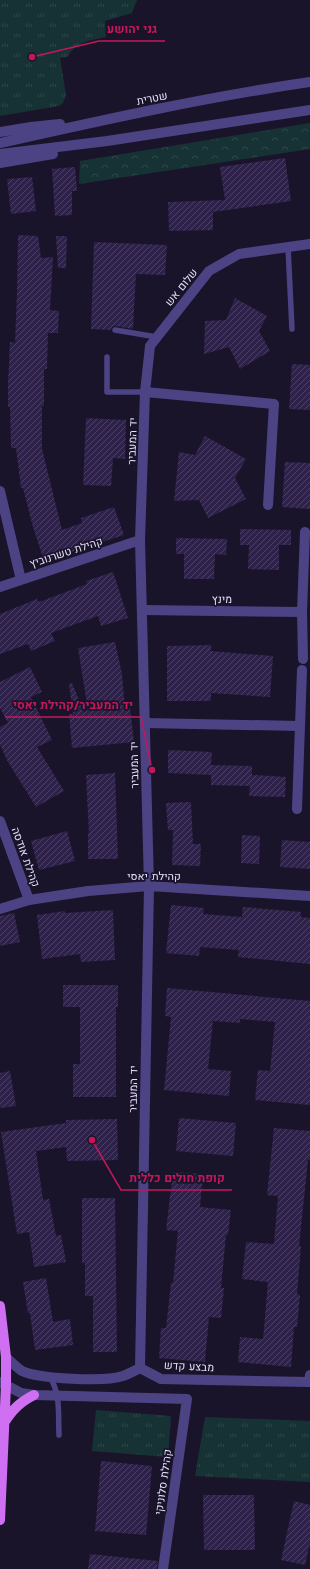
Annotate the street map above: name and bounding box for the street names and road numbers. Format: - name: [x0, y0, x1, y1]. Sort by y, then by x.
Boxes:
- street label: שטרית: [136, 89, 169, 108]
- street label: שלום אש: [162, 266, 200, 309]
- street label: יד המעביר: [125, 417, 140, 465]
- street label: קהילת טשרנוביץ: [28, 535, 104, 570]
- street label: מינץ: [212, 593, 232, 606]
- street label: יד המעביר: [128, 741, 141, 789]
- street label: קהילת אודסה: [9, 826, 42, 889]
- street label: קהילת יאסי: [127, 870, 181, 883]
- street label: יד המעביר: [127, 1065, 140, 1113]
- street label: מבצע קדש: [164, 1359, 214, 1374]
- street label: קהילת סלוניקי: [152, 1448, 175, 1516]

